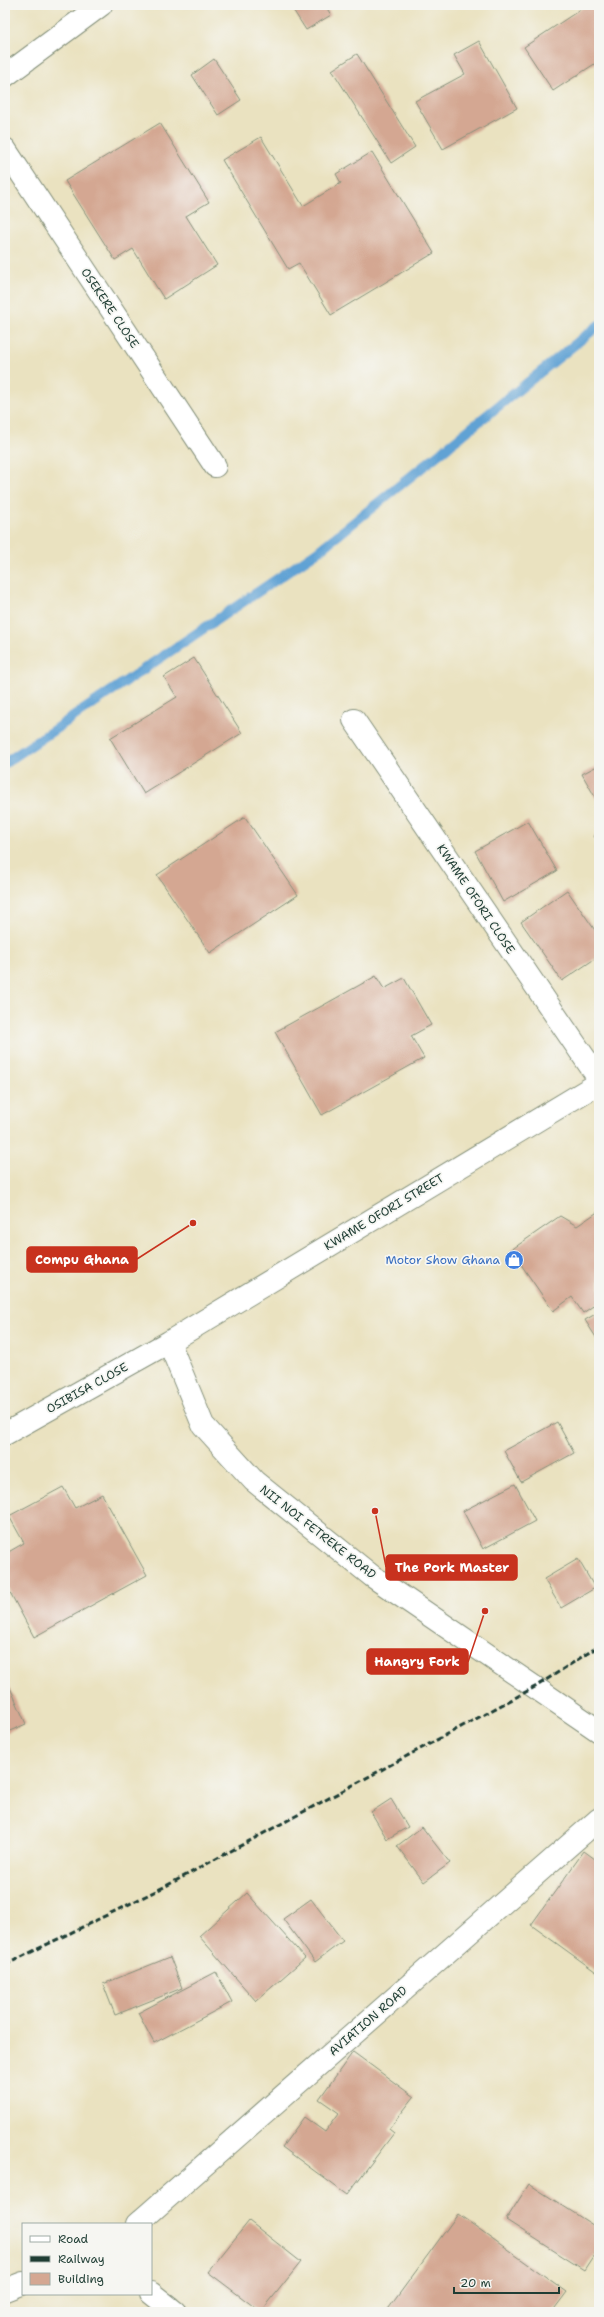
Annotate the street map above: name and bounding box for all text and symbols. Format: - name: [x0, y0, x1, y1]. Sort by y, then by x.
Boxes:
- street label: OSEKERE CLOSE: [77, 265, 143, 351]
- street label: KWAME OFORI CLOSE: [433, 841, 519, 957]
- street label: KWAME OFORI STREET: [321, 1170, 447, 1254]
- callout: Compu Ghana: [27, 1247, 137, 1272]
- shop icon: Motor Show Ghana: [503, 1249, 525, 1271]
- text: Compu Ghana: [35, 1251, 129, 1268]
- place label: Motor Show Ghana: [385, 1252, 501, 1268]
- street label: OSIBISA CLOSE: [43, 1359, 131, 1417]
- street label: NII NOI FETREKE ROAD: [257, 1482, 380, 1583]
- callout: The Pork Master: [386, 1555, 517, 1580]
- text: The Pork Master: [395, 1559, 509, 1576]
- callout: Hangry Fork: [367, 1649, 468, 1674]
- text: Hangry Fork: [374, 1653, 460, 1670]
- street label: AVIATION ROAD: [325, 1983, 411, 2059]
- legend: [22, 2223, 152, 2295]
- text: Road: [58, 2231, 89, 2247]
- text: Railway: [58, 2251, 105, 2267]
- scale bar: [454, 2269, 559, 2295]
- text: Building: [58, 2271, 104, 2287]
- text: 20 m: [460, 2275, 491, 2291]

